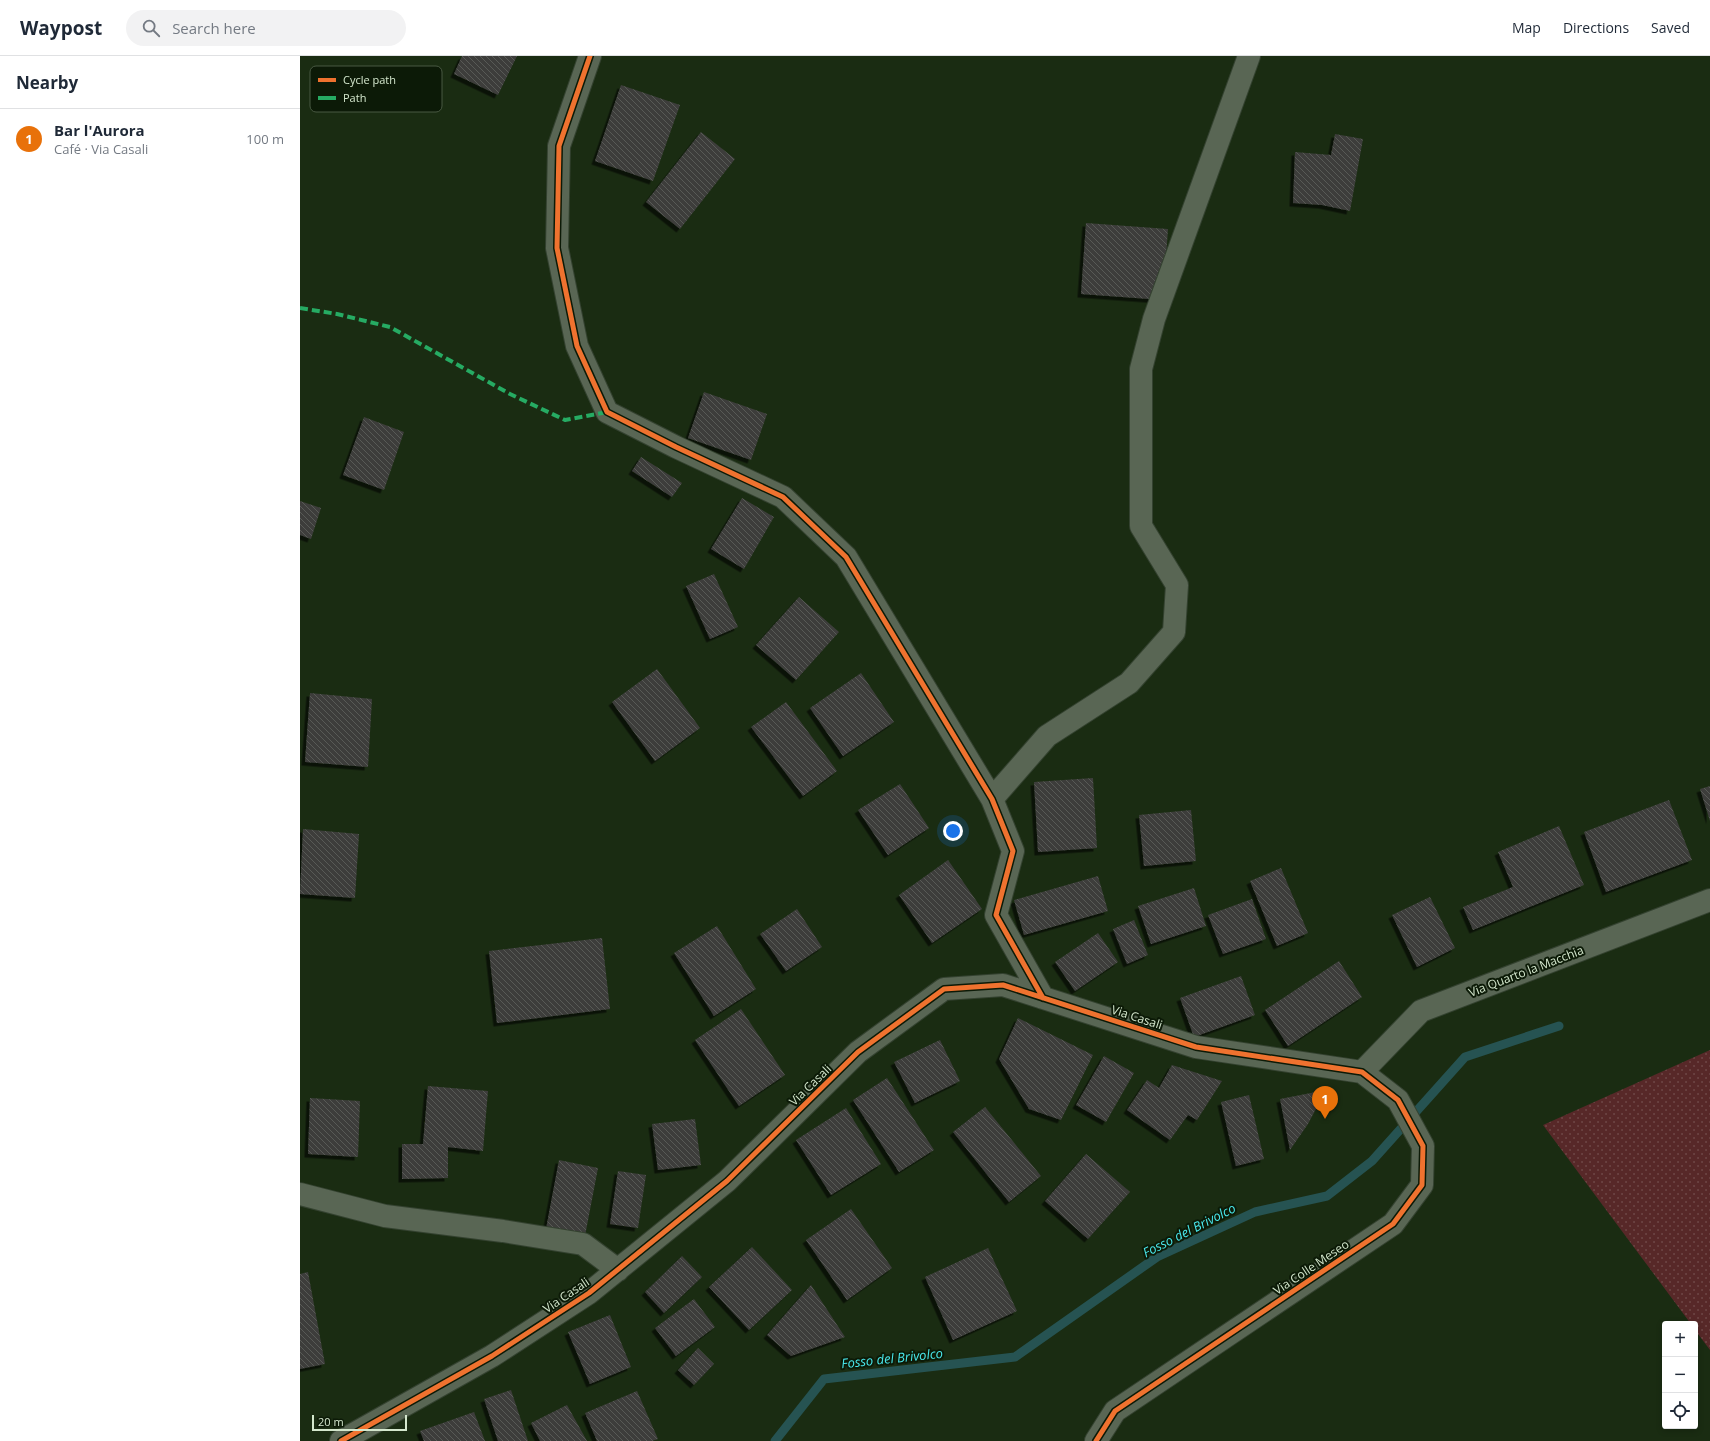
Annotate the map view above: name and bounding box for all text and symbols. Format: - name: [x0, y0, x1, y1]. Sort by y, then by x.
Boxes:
- search box: [126, 10, 406, 46]
- text: Waypost: [20, 15, 102, 41]
- icon: search: [140, 17, 162, 39]
- text: Search here: [172, 18, 256, 38]
- text: Map: [1512, 18, 1541, 37]
- text: Directions: [1563, 18, 1629, 37]
- text: Saved: [1651, 18, 1690, 37]
- legend: [310, 66, 442, 112]
- text: Nearby: [16, 71, 78, 94]
- text: Cycle path: [343, 72, 396, 87]
- text: Path: [343, 90, 366, 105]
- text: Bar l'Aurora: [54, 120, 145, 140]
- text: 1: [25, 130, 33, 148]
- text: 100 m: [246, 130, 284, 148]
- text: Café · Via Casali: [54, 140, 148, 158]
- your location: [943, 821, 963, 841]
- street label: Via Quarto la Macchia: [1466, 941, 1586, 1001]
- street label: Via Casali: [1109, 1001, 1165, 1033]
- street label: Via Casali: [785, 1061, 835, 1109]
- pin: 1: [1312, 1086, 1338, 1119]
- water label: Fosso del Brivolco: [1139, 1199, 1239, 1261]
- street label: Via Colle Meseo: [1270, 1235, 1352, 1299]
- street label: Via Casali: [539, 1273, 593, 1317]
- map controls: [1662, 1321, 1698, 1429]
- button: +: [1662, 1321, 1698, 1357]
- water label: Fosso del Brivolco: [840, 1344, 944, 1372]
- button: −: [1662, 1357, 1698, 1393]
- button: locate: [1662, 1393, 1698, 1429]
- scale bar: [312, 1413, 407, 1432]
- text: 20 m: [318, 1414, 344, 1429]

